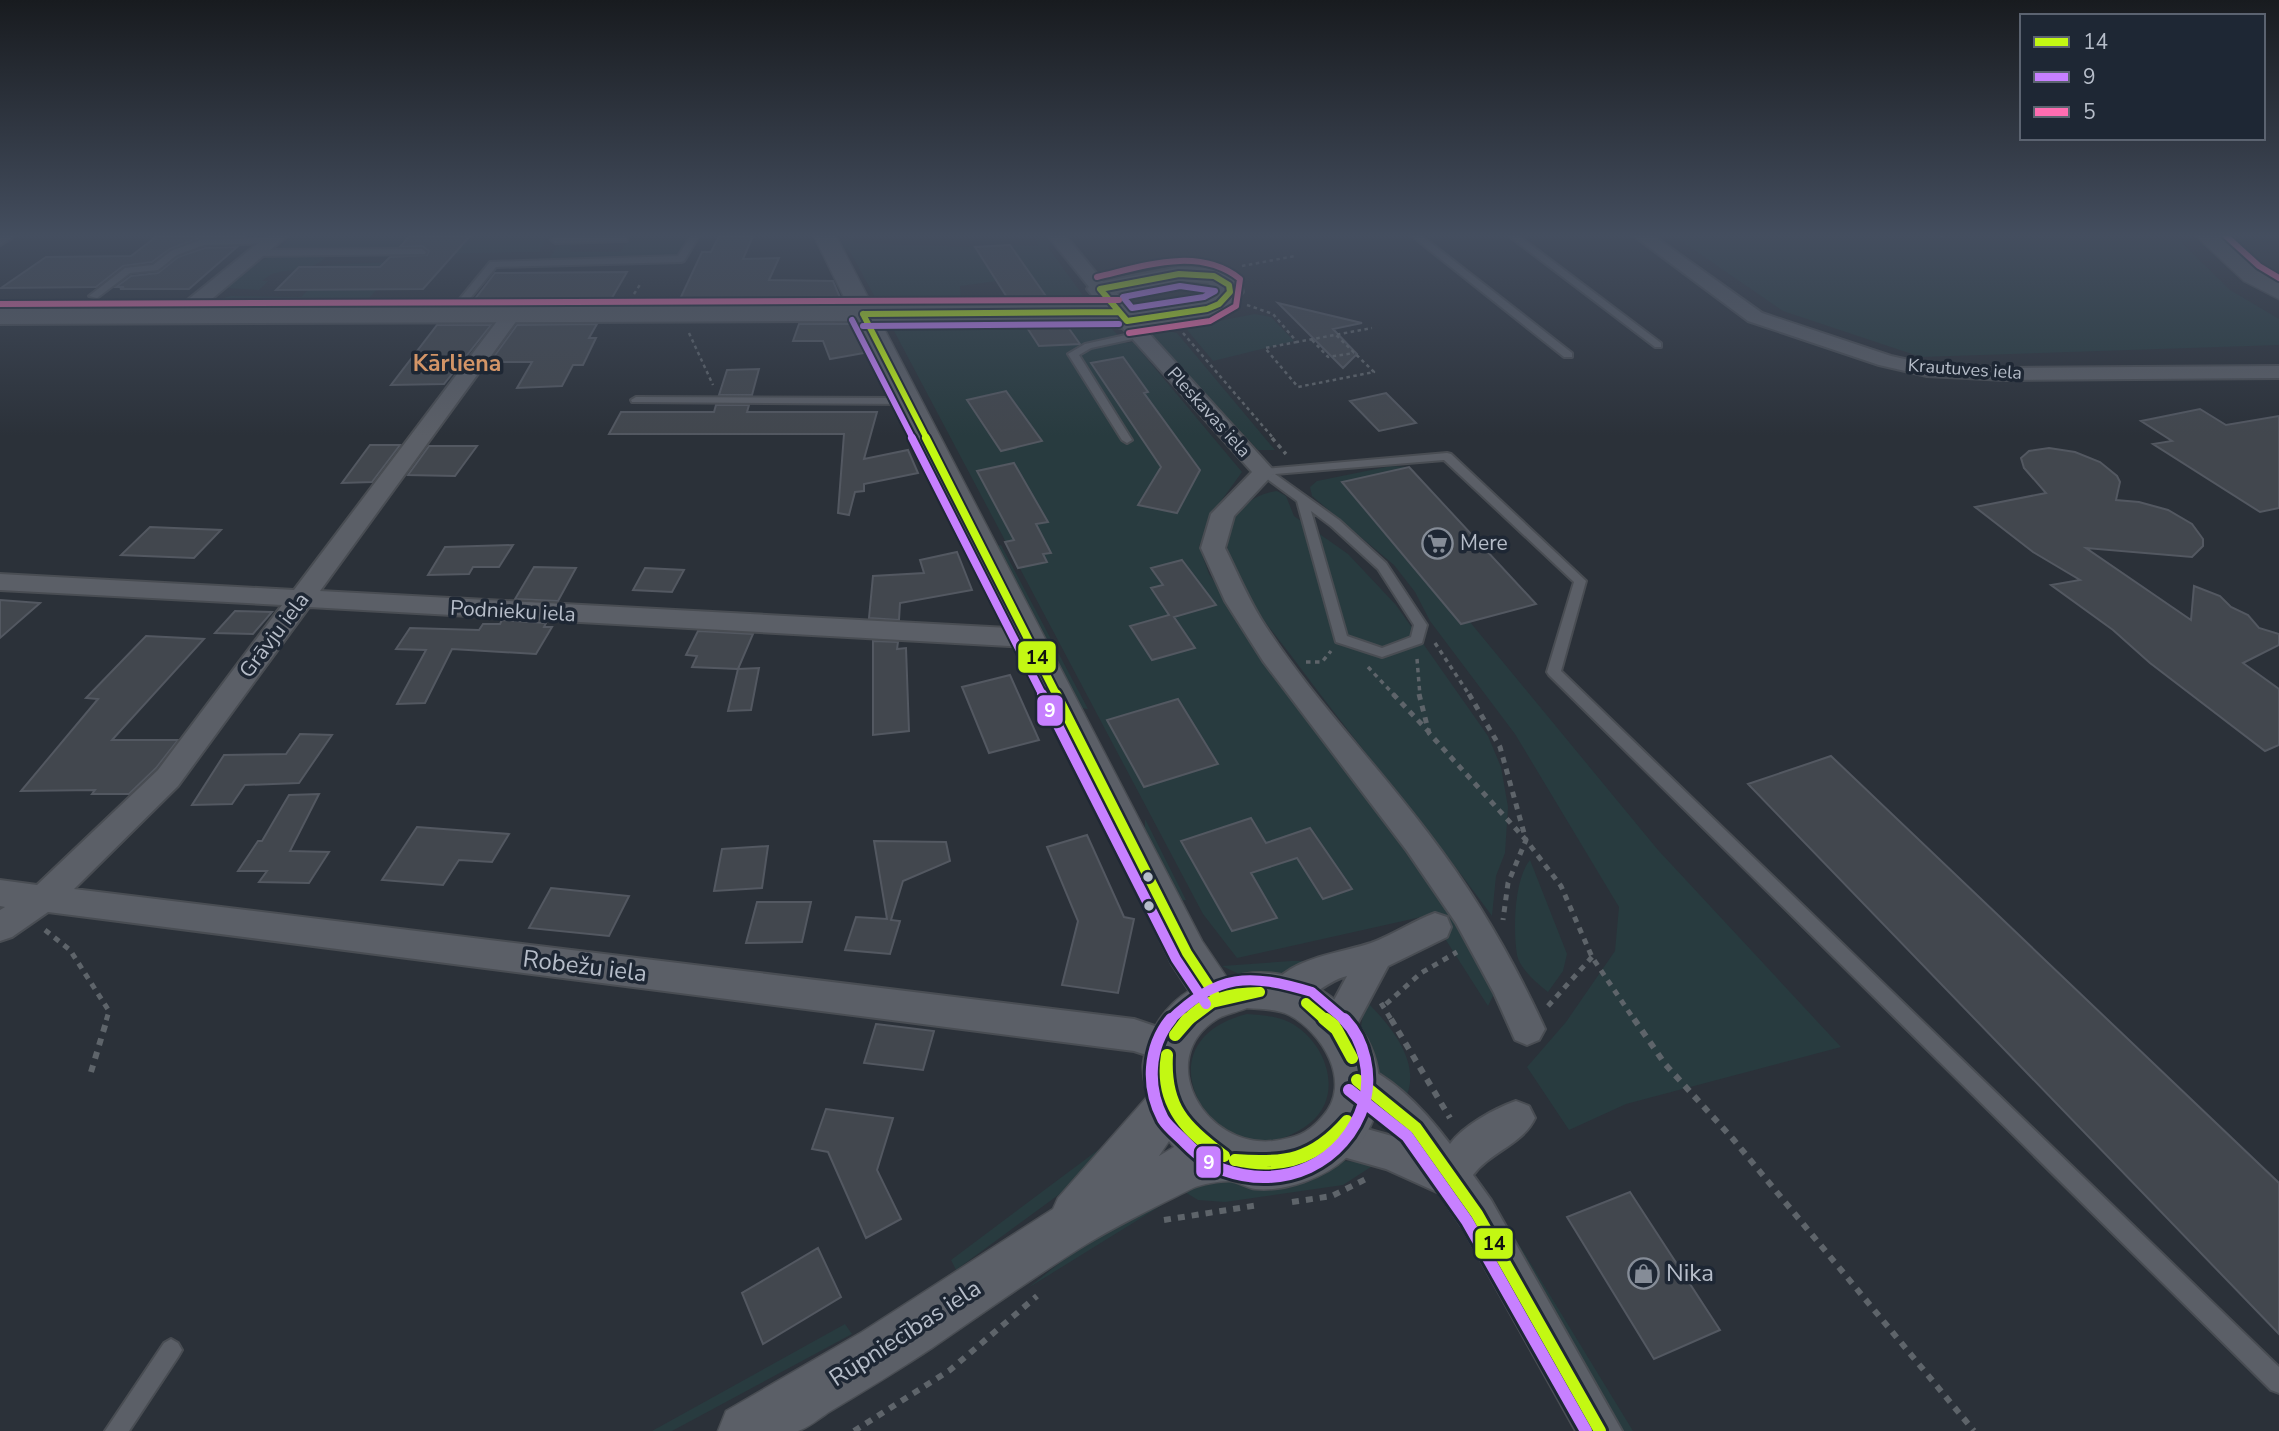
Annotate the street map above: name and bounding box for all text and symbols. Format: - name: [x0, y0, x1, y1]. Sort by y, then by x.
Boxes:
- legend: [2020, 14, 2265, 140]
- text: 14: [2083, 28, 2108, 56]
- text: 9: [2083, 63, 2096, 91]
- text: 5: [2083, 98, 2096, 126]
- district label: Kārliena: [413, 348, 501, 379]
- street label: Krautuves iela: [1907, 353, 2023, 385]
- street label: Pleskavas iela: [1162, 362, 1256, 462]
- supermarket icon: Mere: [1420, 526, 1454, 560]
- place label: Mere: [1460, 529, 1508, 557]
- street label: Grāvju iela: [233, 587, 315, 683]
- street label: Podnieku iela: [449, 594, 577, 628]
- line badge: 14: [1017, 640, 1057, 674]
- text: 14: [1026, 645, 1048, 671]
- line badge: 9: [1036, 694, 1064, 727]
- text: 9: [1044, 698, 1056, 724]
- unlabelled marker: [1141, 870, 1155, 884]
- unlabelled marker: [1142, 899, 1156, 913]
- street label: Robežu iela: [521, 943, 649, 989]
- line badge: 9: [1195, 1145, 1222, 1179]
- text: 9: [1203, 1150, 1215, 1176]
- line badge: 14: [1474, 1227, 1514, 1260]
- text: 14: [1483, 1231, 1505, 1257]
- shop icon: Nika: [1626, 1256, 1660, 1290]
- place label: Nika: [1666, 1257, 1714, 1289]
- street label: Rūpniecības iela: [823, 1272, 987, 1394]

